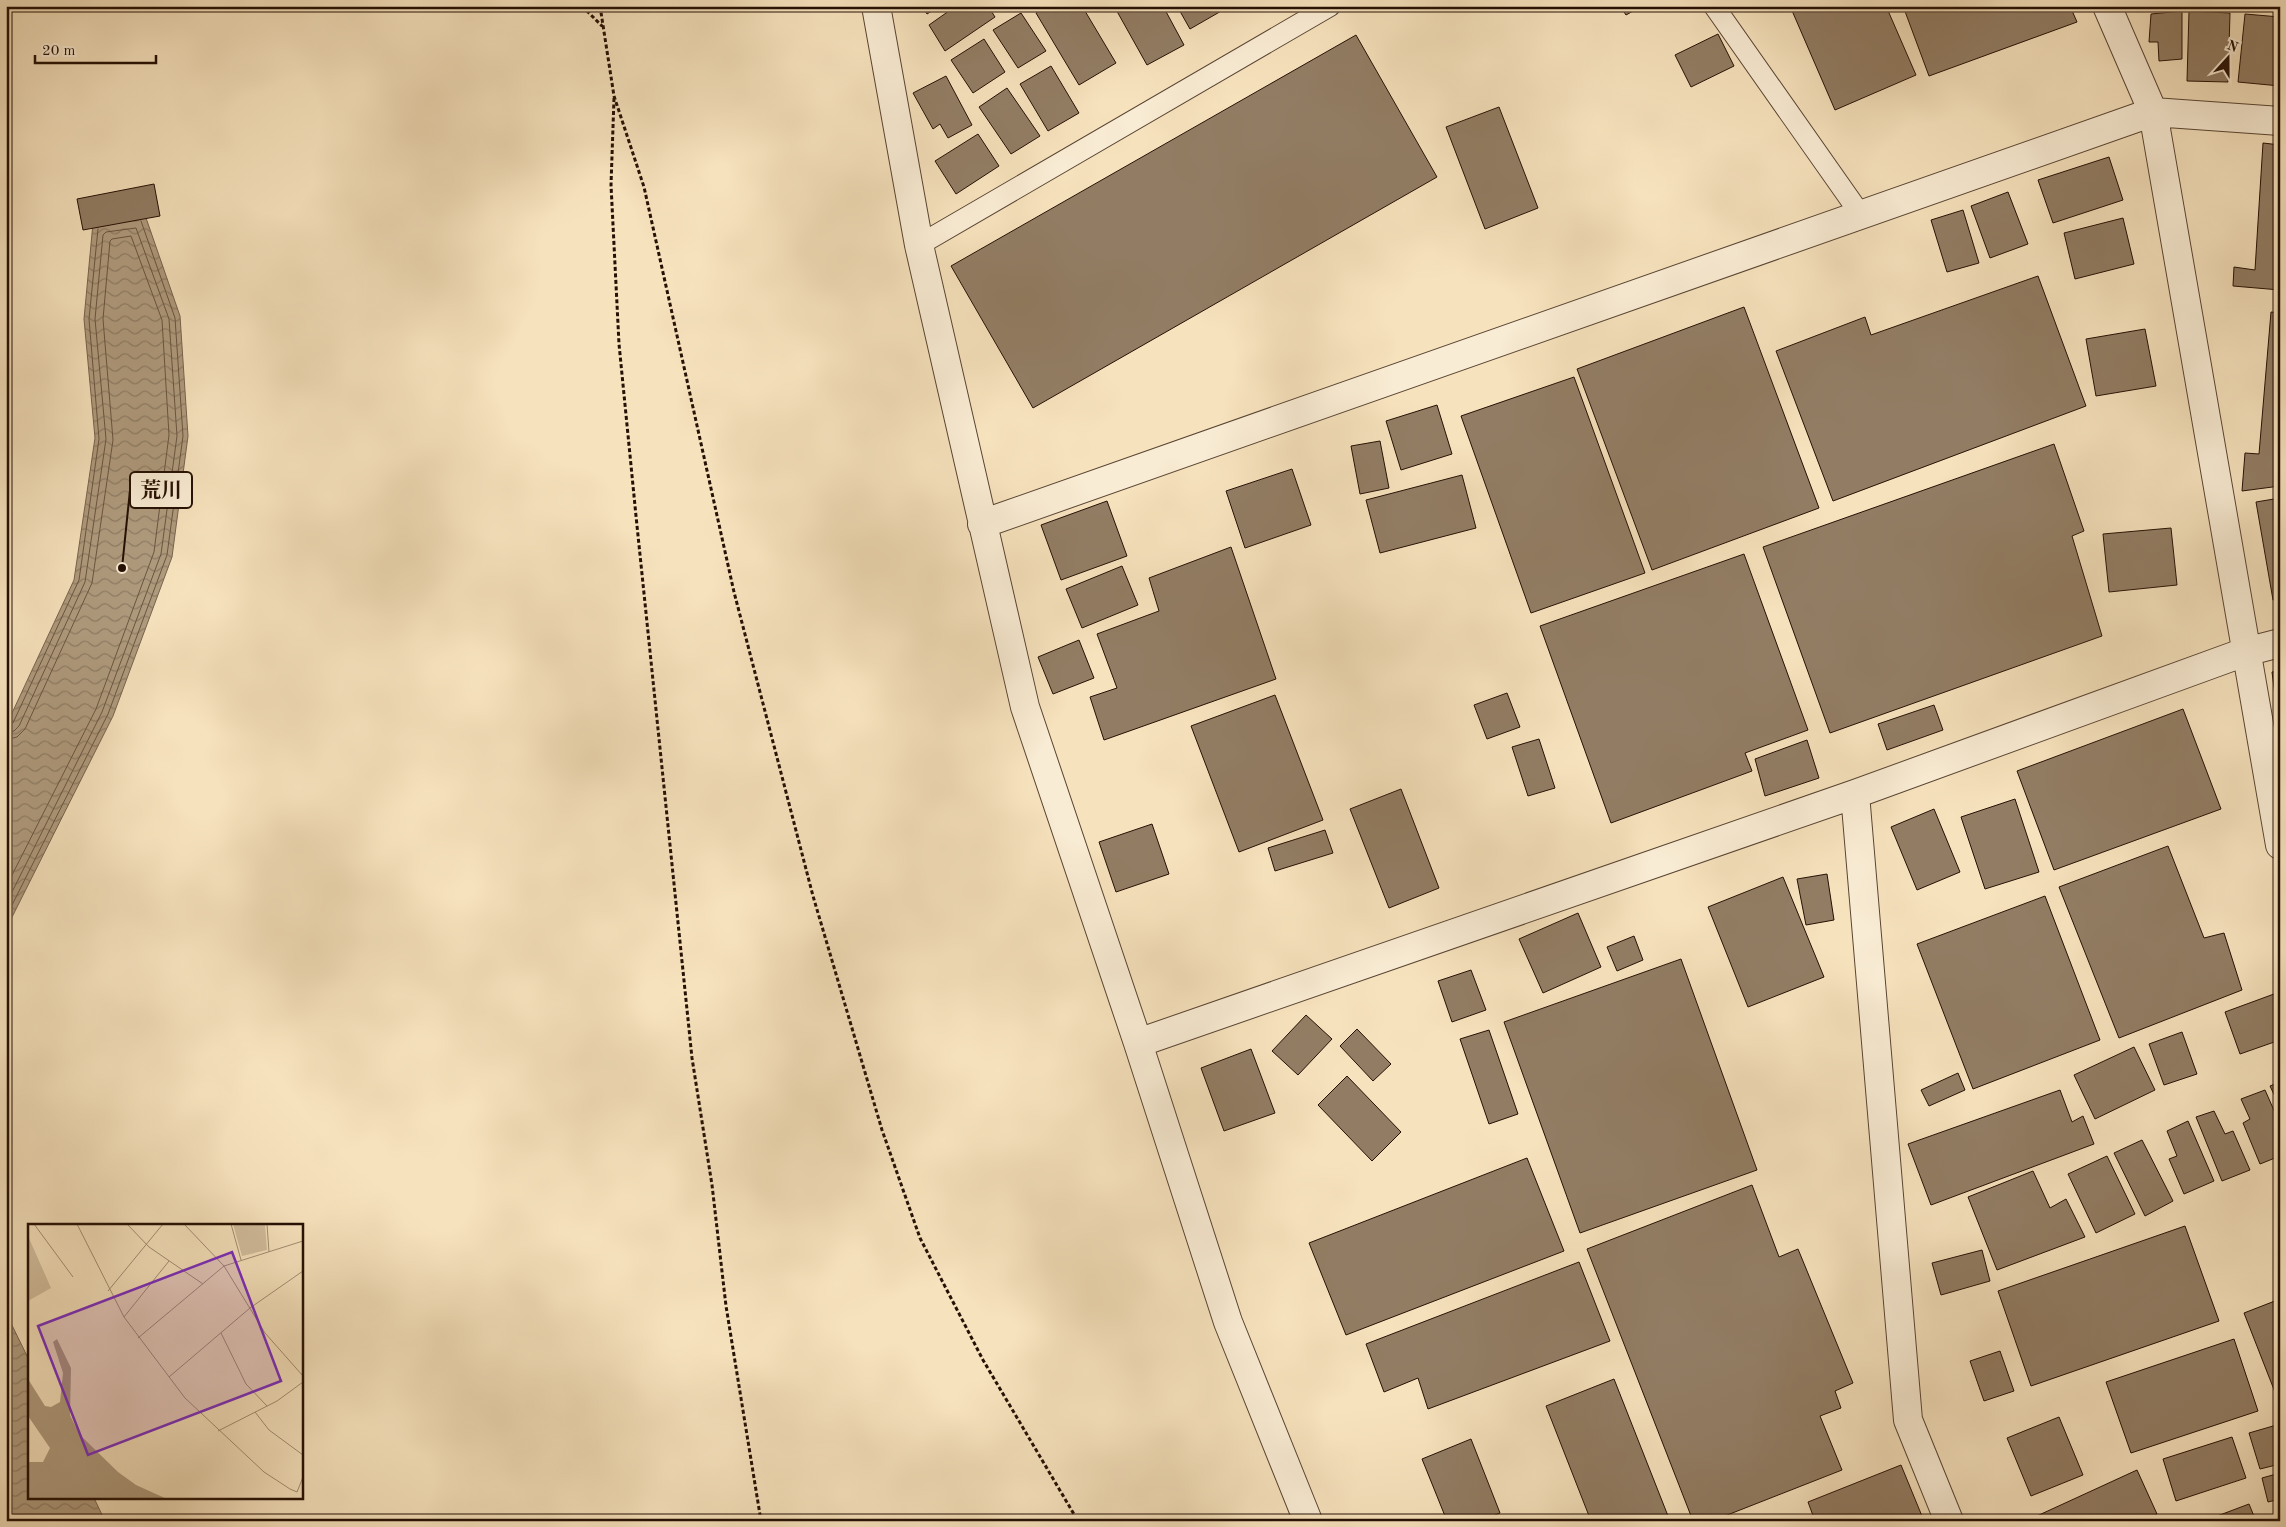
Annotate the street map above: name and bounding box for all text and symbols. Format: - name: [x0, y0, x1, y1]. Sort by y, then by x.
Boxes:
- scale bar: [35, 32, 156, 64]
- north arrow: [2204, 32, 2254, 82]
- text: N: [2225, 38, 2240, 55]
- text: 20 m: [42, 44, 76, 59]
- callout: 荒川: [130, 472, 192, 508]
- text: 荒川: [140, 479, 182, 502]
- inset map: [28, 1224, 302, 1500]

